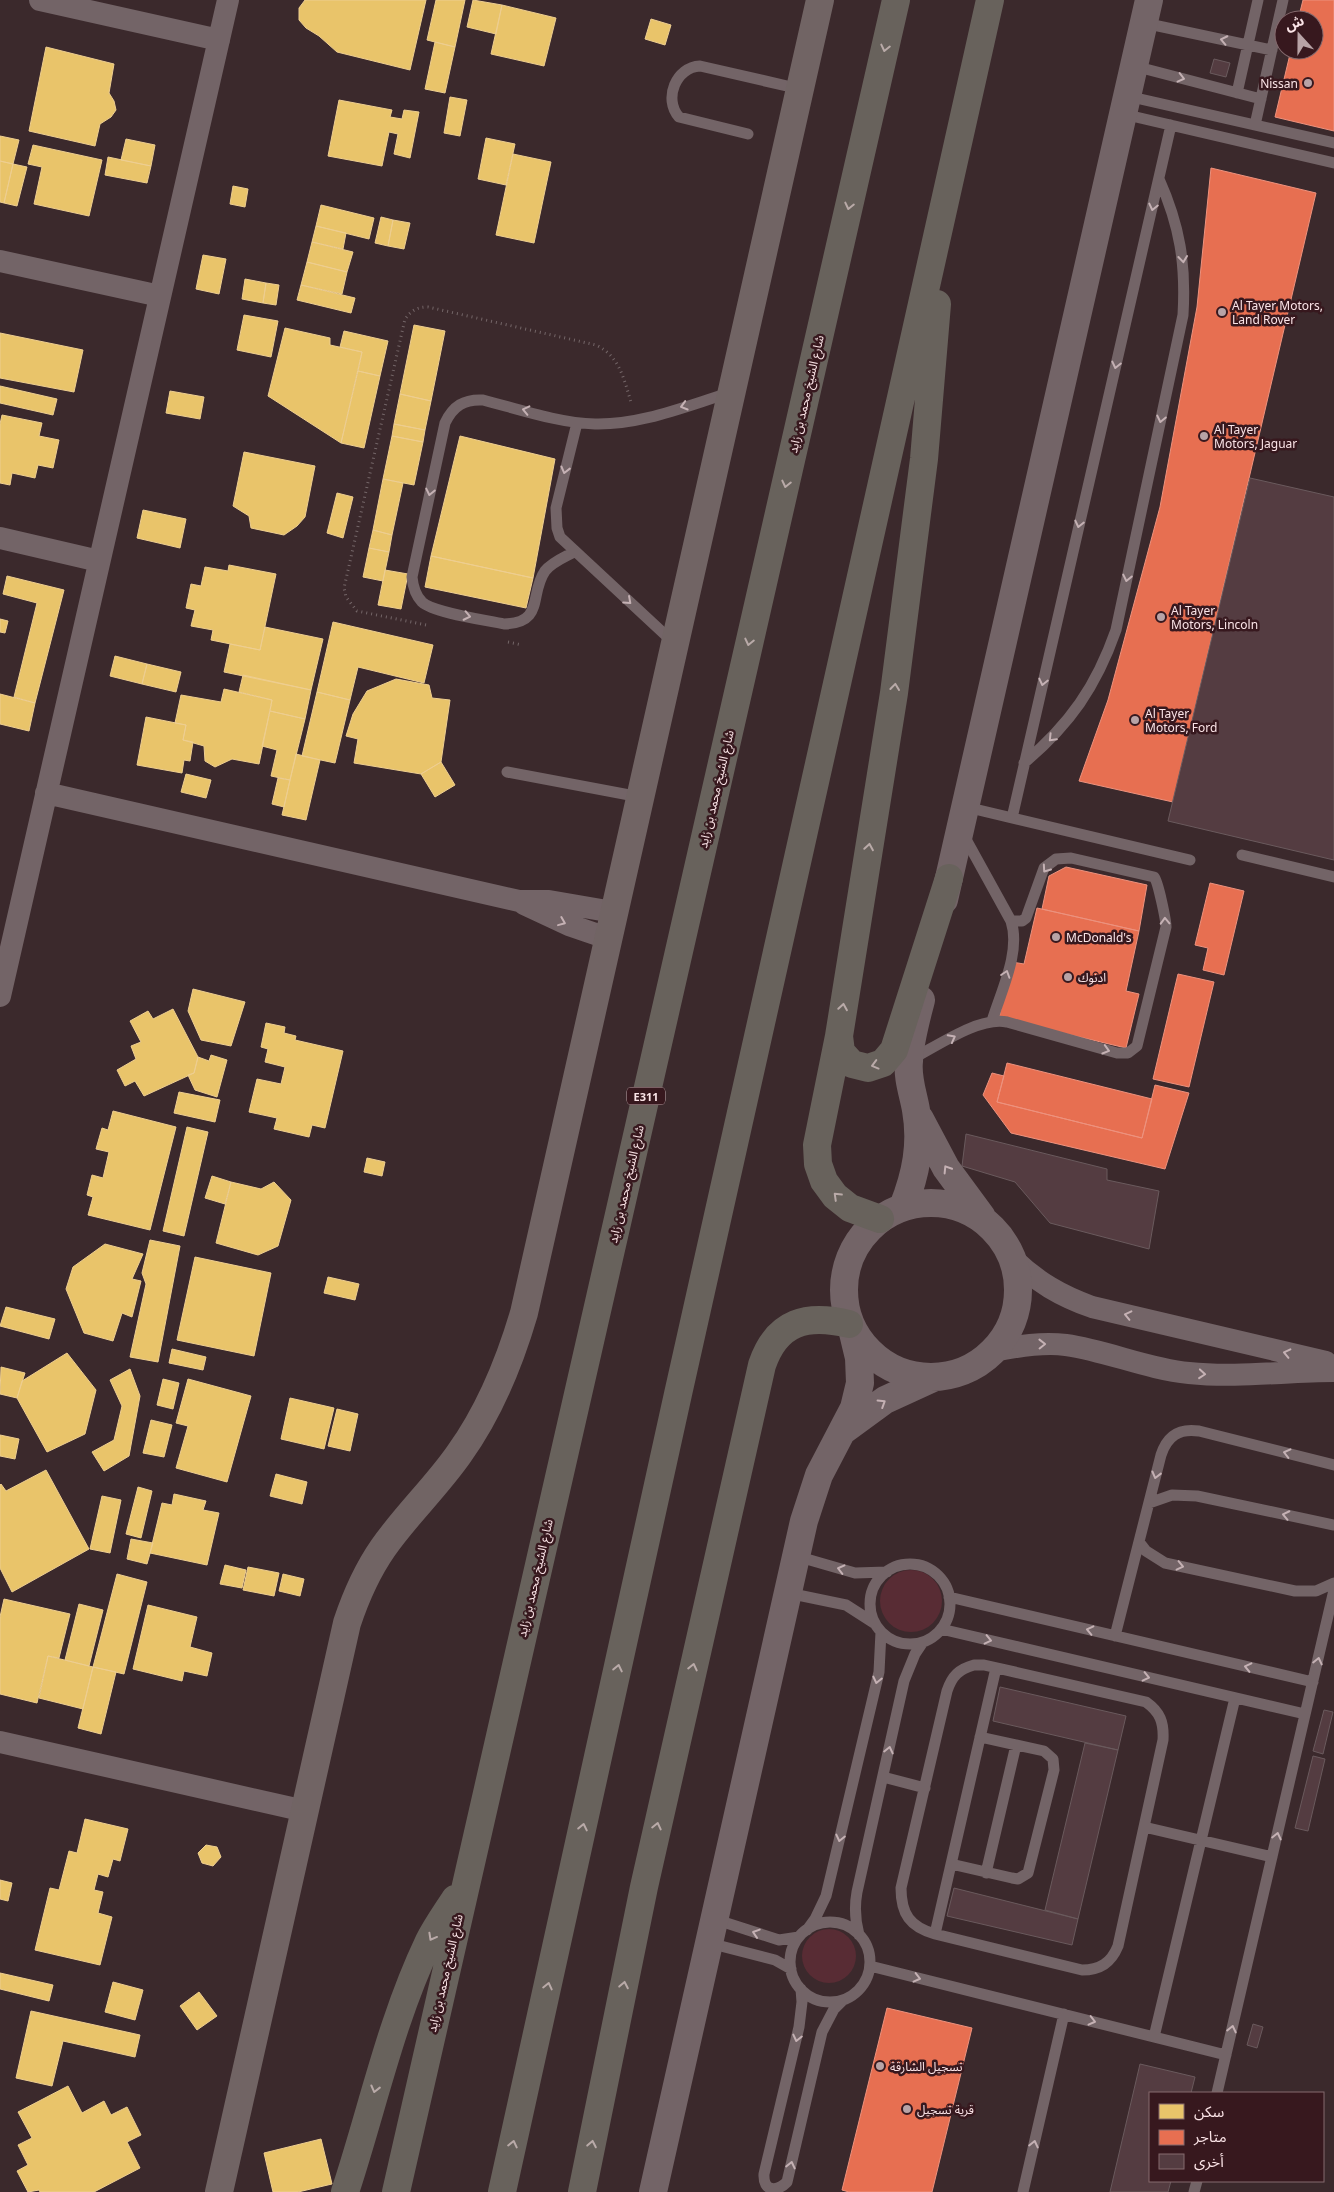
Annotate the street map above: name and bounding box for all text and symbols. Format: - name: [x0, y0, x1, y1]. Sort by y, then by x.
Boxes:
- north arrow: [1274, 10, 1324, 60]
- text: ش: [1282, 10, 1307, 35]
- one-way arrow: [1219, 35, 1228, 46]
- one-way arrow: [880, 43, 891, 52]
- one-way arrow: [1177, 72, 1186, 83]
- place label: Nissan: [1260, 75, 1298, 92]
- marker: Nissan: [1302, 77, 1314, 89]
- one-way arrow: [844, 202, 855, 211]
- one-way arrow: [1148, 203, 1159, 211]
- one-way arrow: [1177, 255, 1188, 263]
- place label: Al Tayer Motors, Land Rover: [1232, 297, 1323, 328]
- marker: Al Tayer Motors, Land Rover: [1216, 306, 1228, 318]
- street label: شارع الشيخ محمد بن زايد: [784, 333, 829, 455]
- one-way arrow: [1111, 361, 1122, 370]
- one-way arrow: [681, 401, 689, 411]
- one-way arrow: [521, 405, 530, 416]
- one-way arrow: [1156, 414, 1166, 423]
- place label: Al Tayer Motors, Jaguar: [1214, 421, 1297, 452]
- marker: Al Tayer Motors, Jaguar: [1198, 430, 1210, 442]
- one-way arrow: [560, 465, 571, 474]
- one-way arrow: [781, 479, 792, 488]
- one-way arrow: [426, 487, 436, 496]
- one-way arrow: [1074, 519, 1085, 528]
- one-way arrow: [1122, 573, 1133, 582]
- one-way arrow: [623, 595, 632, 604]
- place label: Al Tayer Motors, Lincoln: [1171, 602, 1258, 633]
- one-way arrow: [463, 610, 472, 620]
- marker: Al Tayer Motors, Lincoln: [1155, 611, 1167, 623]
- one-way arrow: [744, 638, 755, 647]
- one-way arrow: [1038, 677, 1049, 686]
- one-way arrow: [889, 682, 900, 690]
- place label: Al Tayer Motors, Ford: [1145, 705, 1217, 736]
- marker: Al Tayer Motors, Ford: [1129, 714, 1141, 726]
- street label: شارع الشيخ محمد بن زايد: [694, 728, 739, 850]
- one-way arrow: [1049, 732, 1058, 741]
- one-way arrow: [864, 843, 874, 851]
- one-way arrow: [1042, 864, 1052, 873]
- one-way arrow: [557, 916, 566, 926]
- one-way arrow: [1160, 917, 1171, 925]
- place label: McDonald's: [1066, 929, 1132, 946]
- marker: McDonald's: [1050, 931, 1062, 943]
- place label: ادنوك: [1078, 969, 1106, 986]
- one-way arrow: [1001, 970, 1011, 979]
- marker: ادنوك: [1062, 971, 1074, 983]
- one-way arrow: [838, 1003, 848, 1012]
- one-way arrow: [946, 1034, 955, 1044]
- one-way arrow: [1101, 1045, 1110, 1055]
- one-way arrow: [871, 1060, 879, 1070]
- road number: E311: [627, 1088, 665, 1104]
- street label: شارع الشيخ محمد بن زايد: [604, 1123, 649, 1245]
- one-way arrow: [944, 1165, 953, 1175]
- one-way arrow: [834, 1193, 843, 1202]
- one-way arrow: [1124, 1310, 1133, 1321]
- one-way arrow: [1039, 1339, 1047, 1349]
- one-way arrow: [1282, 1348, 1291, 1359]
- one-way arrow: [1198, 1368, 1206, 1379]
- one-way arrow: [877, 1399, 886, 1409]
- one-way arrow: [1282, 1448, 1291, 1459]
- one-way arrow: [1151, 1471, 1162, 1480]
- one-way arrow: [1282, 1510, 1291, 1520]
- street label: شارع الشيخ محمد بن زايد: [513, 1517, 558, 1639]
- one-way arrow: [1175, 1560, 1184, 1571]
- one-way arrow: [836, 1564, 845, 1575]
- one-way arrow: [1086, 1625, 1095, 1636]
- one-way arrow: [984, 1634, 993, 1645]
- one-way arrow: [1312, 1657, 1323, 1665]
- one-way arrow: [1244, 1662, 1253, 1673]
- one-way arrow: [687, 1663, 698, 1672]
- one-way arrow: [612, 1664, 622, 1673]
- one-way arrow: [1142, 1671, 1151, 1682]
- one-way arrow: [872, 1676, 883, 1685]
- one-way arrow: [883, 1746, 894, 1755]
- one-way arrow: [652, 1822, 662, 1830]
- one-way arrow: [577, 1823, 588, 1832]
- one-way arrow: [1271, 1832, 1282, 1841]
- one-way arrow: [835, 1834, 846, 1843]
- street label: شارع الشيخ محمد بن زايد: [423, 1912, 468, 2034]
- one-way arrow: [752, 1929, 761, 1939]
- one-way arrow: [428, 1932, 438, 1941]
- one-way arrow: [913, 1972, 921, 1982]
- one-way arrow: [542, 1981, 553, 1990]
- one-way arrow: [618, 1981, 629, 1989]
- one-way arrow: [1087, 2015, 1096, 2026]
- one-way arrow: [1226, 2024, 1237, 2033]
- one-way arrow: [792, 2033, 803, 2042]
- place label: تسجيل الشارقة: [890, 2058, 963, 2075]
- marker: تسجيل الشارقة: [874, 2060, 886, 2072]
- one-way arrow: [370, 2085, 381, 2094]
- legend: [1149, 2092, 1324, 2182]
- place label: قرية تسجيل: [917, 2101, 974, 2118]
- text: سكن: [1194, 2101, 1225, 2121]
- marker: قرية تسجيل: [901, 2103, 913, 2115]
- text: متاجر: [1193, 2126, 1227, 2146]
- one-way arrow: [507, 2140, 517, 2149]
- one-way arrow: [586, 2140, 596, 2149]
- one-way arrow: [1028, 2140, 1039, 2149]
- text: أخرى: [1194, 2151, 1224, 2171]
- one-way arrow: [785, 2161, 796, 2170]

